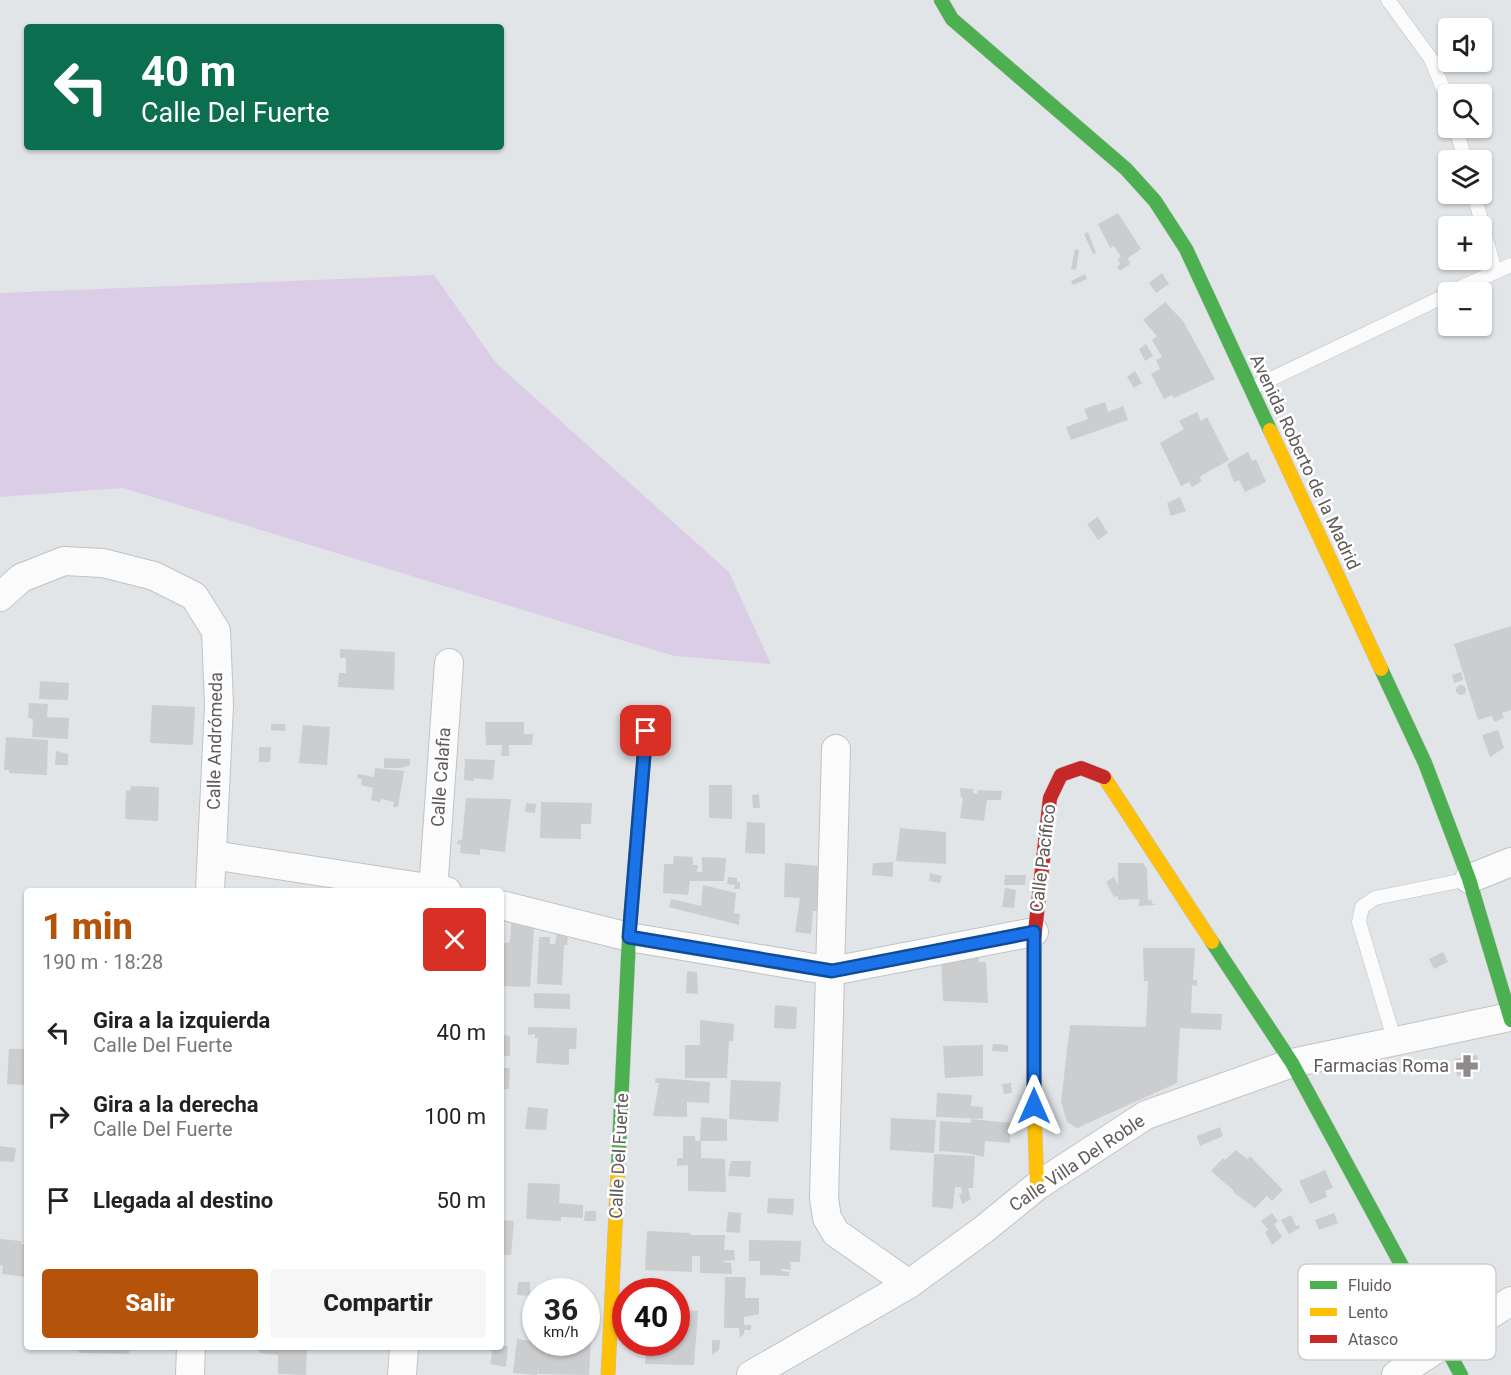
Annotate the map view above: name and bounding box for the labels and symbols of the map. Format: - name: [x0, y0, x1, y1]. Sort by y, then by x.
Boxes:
- street label: Avenida Roberto de la Madrid: [1246, 351, 1365, 573]
- street label: Calle Andrómeda: [203, 672, 226, 810]
- pin: [620, 705, 671, 756]
- street label: Calle Calafia: [427, 726, 454, 827]
- street label: Calle Pacífico: [1025, 803, 1060, 913]
- pharmacy icon: Farmacias Roma: [1454, 1053, 1480, 1079]
- place label: Farmacias Roma: [1314, 1055, 1449, 1076]
- position arrow: [1002, 1074, 1066, 1138]
- street label: Calle Del Fuerte: [605, 1093, 632, 1219]
- street label: Calle Villa Del Roble: [1005, 1110, 1148, 1216]
- legend: [1298, 1264, 1496, 1360]
- text: Fluido: [1348, 1276, 1392, 1295]
- speed limit sign: 40: [612, 1278, 690, 1356]
- text: Lento: [1348, 1303, 1388, 1322]
- text: Atasco: [1348, 1330, 1398, 1349]

